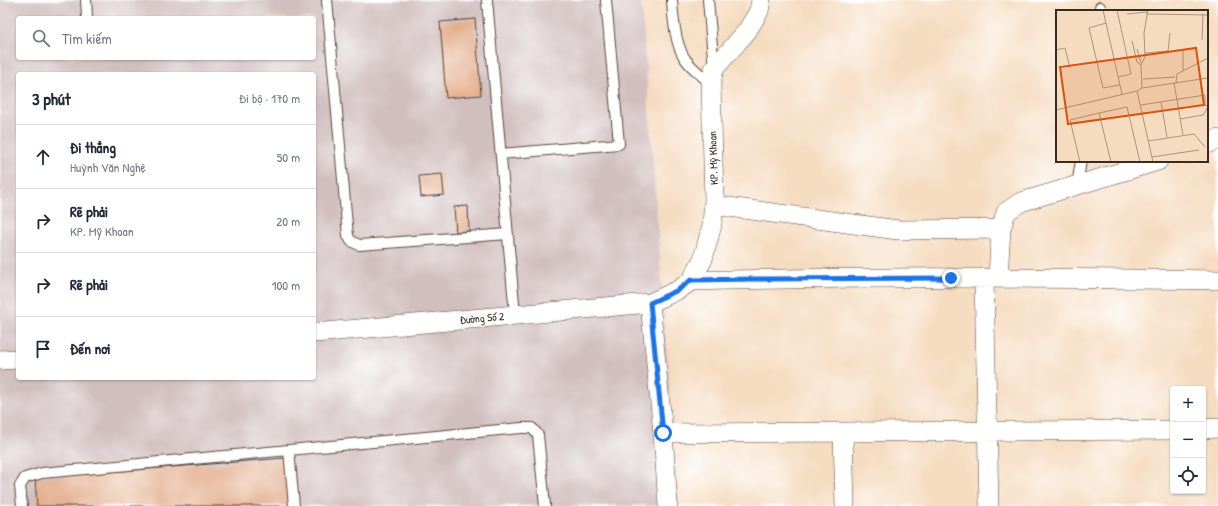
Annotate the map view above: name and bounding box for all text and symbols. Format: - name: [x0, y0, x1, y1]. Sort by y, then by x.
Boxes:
- inset map: [1056, 10, 1208, 162]
- search box: [16, 16, 316, 60]
- icon: search: [30, 27, 52, 49]
- text: Tìm kiếm: [62, 28, 112, 49]
- text: 3 phút: [32, 87, 71, 110]
- text: Đi bộ · 170 m: [239, 89, 300, 107]
- street label: KP. Mỹ Khoan: [705, 131, 721, 185]
- text: Đi thẳng: [70, 137, 116, 158]
- icon: ahead: [32, 146, 54, 168]
- text: 50 m: [277, 148, 300, 166]
- text: Huỳnh Văn Nghệ: [70, 158, 146, 176]
- text: Rẽ phải: [70, 201, 108, 222]
- icon: right: [32, 210, 54, 232]
- text: 20 m: [276, 212, 300, 230]
- text: KP. Mỹ Khoan: [70, 222, 134, 240]
- route end: [942, 269, 960, 287]
- icon: right: [32, 274, 54, 296]
- text: Rẽ phải: [70, 274, 108, 295]
- text: 100 m: [272, 276, 300, 294]
- street label: Đường Số 2: [459, 309, 505, 327]
- icon: arrive: [32, 338, 54, 360]
- text: Đến nơi: [70, 338, 111, 359]
- map controls: [1170, 386, 1206, 494]
- button: +: [1170, 386, 1206, 422]
- button: −: [1170, 422, 1206, 458]
- route start: [654, 424, 672, 442]
- button: locate: [1170, 458, 1206, 494]

